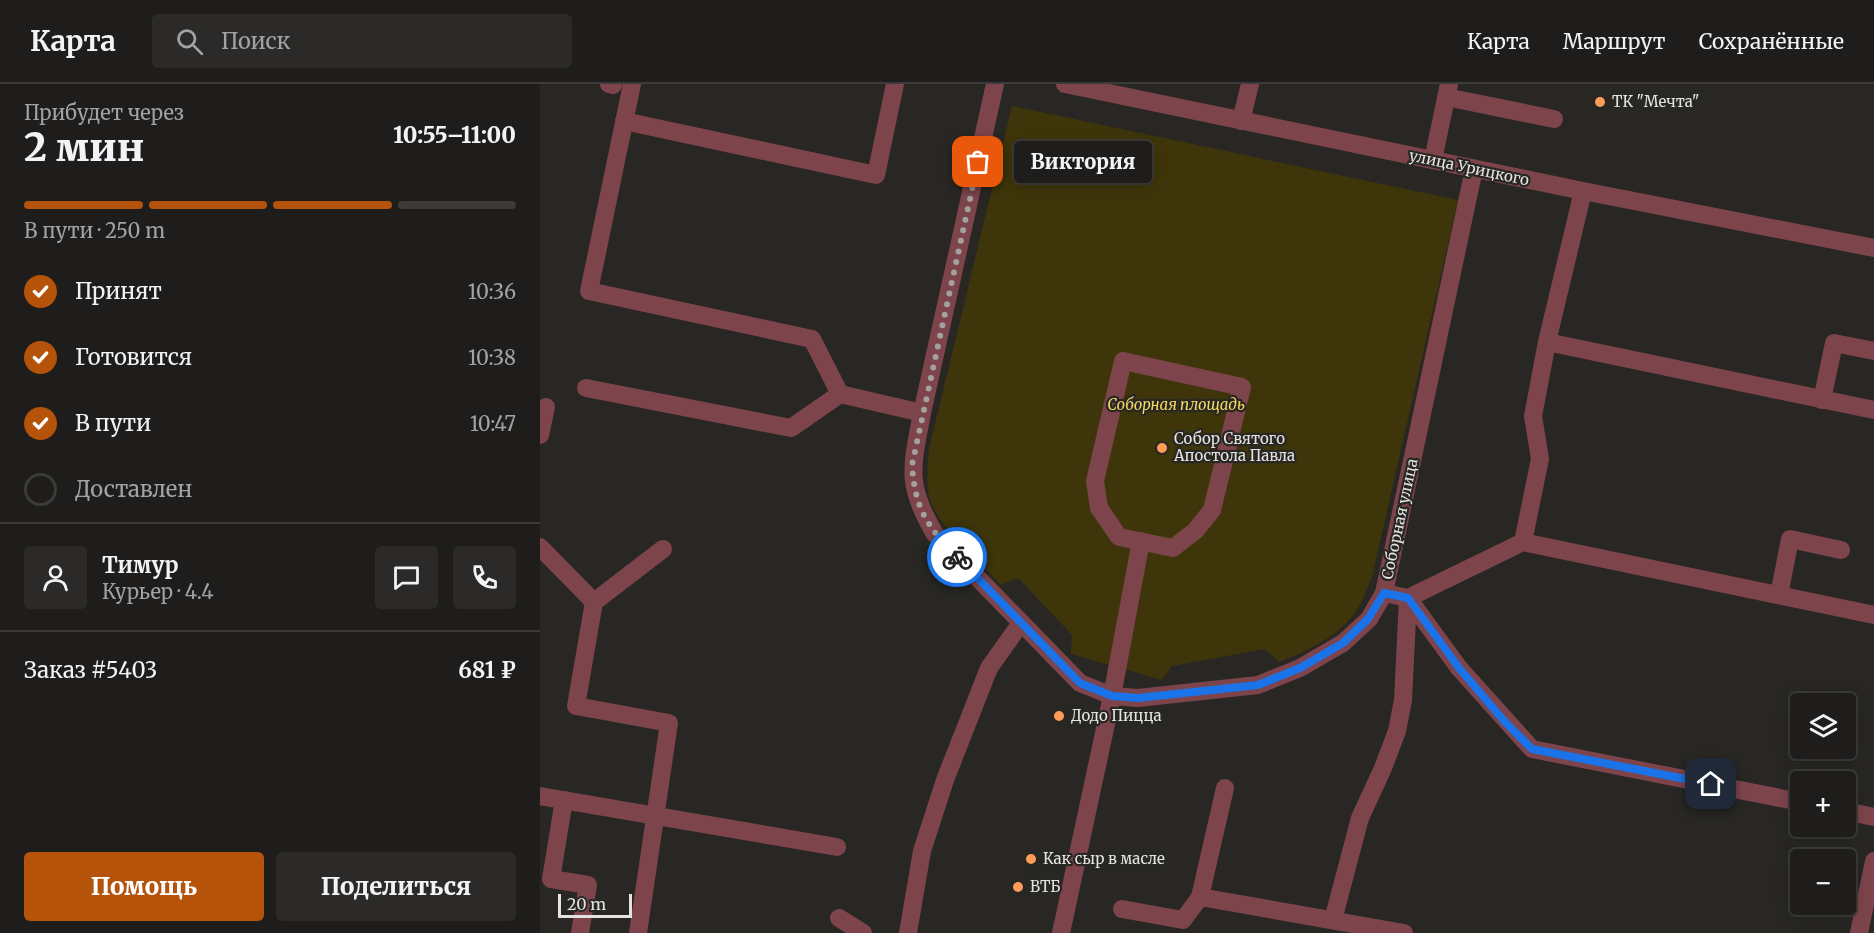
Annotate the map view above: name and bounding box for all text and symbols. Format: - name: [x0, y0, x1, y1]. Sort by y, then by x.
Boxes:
- search box: [152, 14, 572, 68]
- text: Карта: [30, 23, 116, 59]
- icon: search: [173, 25, 206, 58]
- text: Поиск: [221, 27, 291, 55]
- text: Карта: [1467, 28, 1530, 55]
- text: Маршрут: [1563, 28, 1666, 55]
- text: Сохранённые: [1699, 28, 1844, 55]
- place label: ТК "Мечта": [1612, 92, 1699, 111]
- marker: ТК "Мечта": [1593, 95, 1607, 109]
- text: Прибудет через: [24, 100, 184, 125]
- text: 10:55–11:00: [393, 121, 516, 149]
- text: 2 мин: [24, 123, 144, 172]
- pin: [952, 136, 1003, 187]
- callout: Виктория: [1014, 141, 1152, 183]
- icon: bag: [961, 145, 994, 178]
- street label: улица Урицкого: [1407, 146, 1531, 190]
- text: Виктория: [1030, 149, 1136, 174]
- text: В пути · 250 m: [24, 218, 165, 243]
- icon: check: [24, 275, 57, 308]
- text: Принят: [75, 277, 162, 305]
- text: 10:36: [468, 279, 516, 304]
- icon: check: [24, 341, 57, 374]
- text: Готовится: [75, 343, 192, 371]
- text: 10:38: [468, 345, 516, 370]
- park label: Соборная площадь: [1107, 395, 1245, 414]
- icon: check: [24, 407, 57, 440]
- text: В пути: [75, 409, 151, 437]
- text: 10:47: [470, 411, 516, 436]
- place label: Собор Святого Апостола Павла: [1173, 429, 1295, 465]
- marker: Собор Святого Апостола Павла: [1155, 441, 1169, 455]
- street label: Соборная улица: [1377, 457, 1422, 581]
- text: Доставлен: [75, 475, 192, 503]
- courier: [927, 527, 987, 587]
- icon: bike: [941, 541, 974, 574]
- button: person: [24, 546, 87, 609]
- button: chat: [375, 546, 438, 609]
- button: phone: [453, 546, 516, 609]
- text: Тимур: [102, 551, 179, 579]
- text: Курьер · 4.4: [102, 579, 214, 604]
- text: Заказ #5403: [24, 656, 157, 684]
- text: 681 ₽: [458, 656, 516, 684]
- map controls: [1790, 693, 1856, 915]
- button: layers: [1790, 693, 1856, 759]
- place label: Додо Пицца: [1071, 706, 1162, 725]
- marker: Додо Пицца: [1052, 709, 1066, 723]
- pin: [1685, 758, 1736, 809]
- icon: home: [1694, 767, 1727, 800]
- button: +: [1790, 771, 1856, 837]
- place label: Как сыр в масле: [1043, 849, 1165, 868]
- button: −: [1790, 849, 1856, 915]
- button: Помощь: [24, 852, 264, 921]
- button: Поделиться: [276, 852, 516, 921]
- marker: Как сыр в масле: [1024, 852, 1038, 866]
- place label: ВТБ: [1030, 877, 1061, 896]
- marker: ВТБ: [1011, 880, 1025, 894]
- scale bar: [558, 891, 632, 918]
- text: 20 m: [567, 894, 606, 914]

